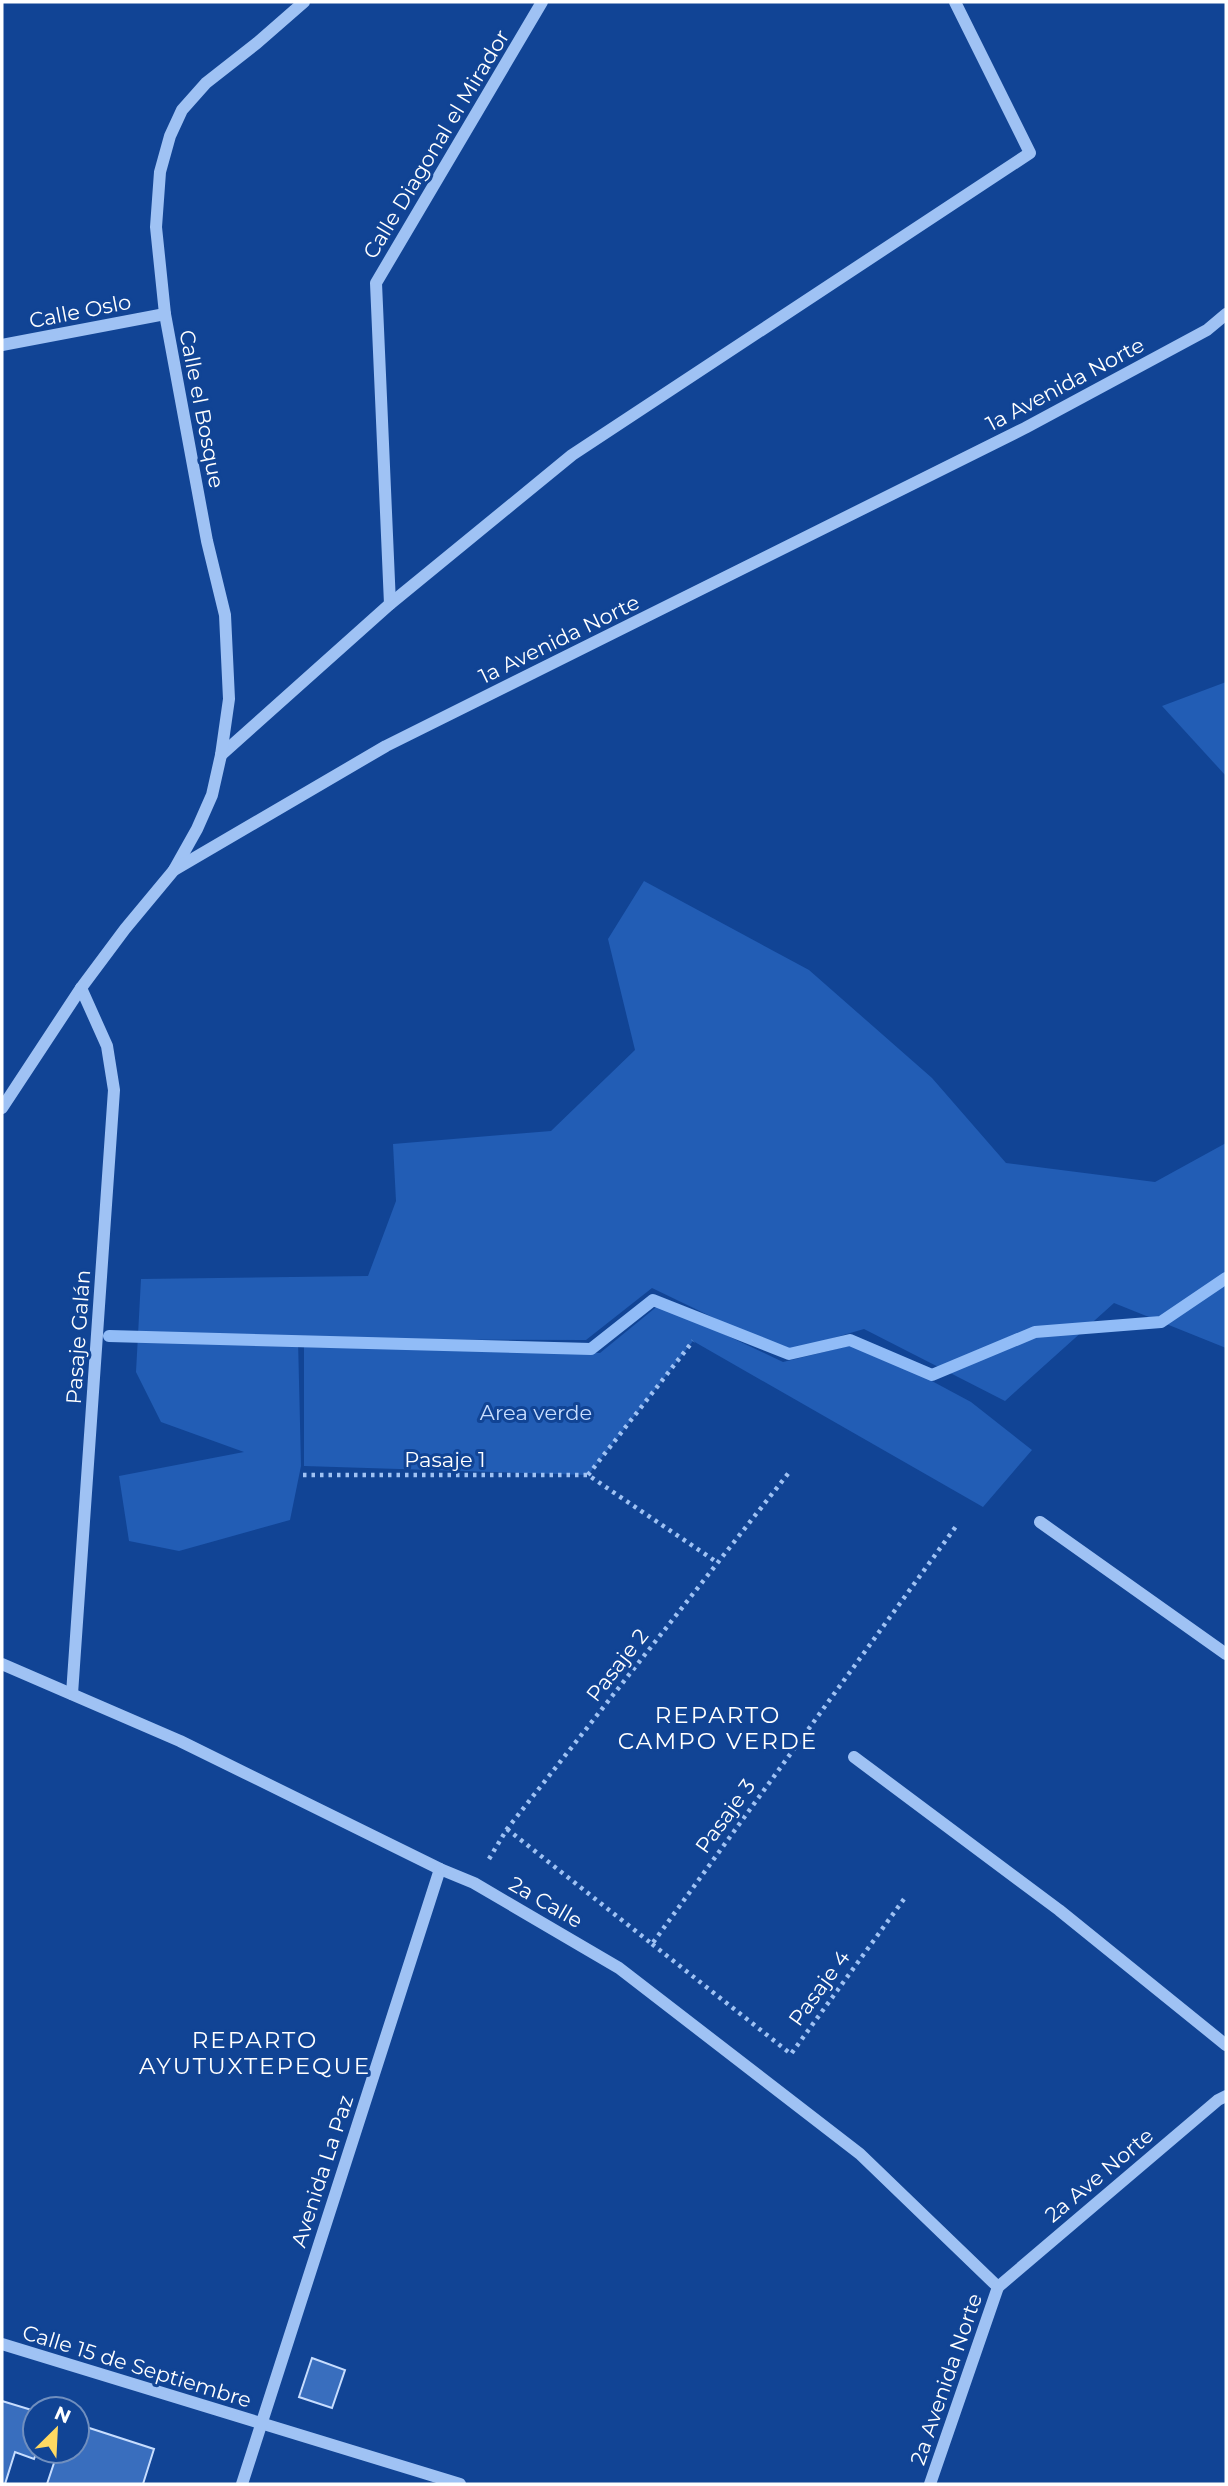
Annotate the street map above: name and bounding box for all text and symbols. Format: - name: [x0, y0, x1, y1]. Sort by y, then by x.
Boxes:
- street label: Calle Diagonal el Mirador: [358, 25, 514, 263]
- street label: Calle Oslo: [27, 289, 133, 333]
- street label: Calle el Bosque: [174, 328, 230, 490]
- street label: 1a Avenida Norte: [982, 332, 1148, 436]
- street label: 1a Avenida Norte: [475, 589, 643, 689]
- street label: Pasaje Galán: [61, 1269, 95, 1405]
- park label: Area verde: [480, 1400, 592, 1425]
- street label: Pasaje 1: [404, 1447, 486, 1472]
- street label: Pasaje 2: [581, 1624, 653, 1706]
- district label: REPARTO CAMPO VERDE: [618, 1701, 818, 1755]
- street label: Pasaje 3: [690, 1774, 760, 1858]
- street label: 2a Calle: [505, 1871, 587, 1933]
- street label: Pasaje 4: [783, 1945, 855, 2031]
- district label: REPARTO AYUTUXTEPEQUE: [139, 2026, 371, 2080]
- street label: Avenida La Paz: [286, 2092, 358, 2250]
- street label: 2a Ave Norte: [1040, 2123, 1158, 2227]
- street label: 2a Avenida Norte: [905, 2290, 987, 2468]
- street label: Calle 15 de Septiembre: [20, 2319, 254, 2413]
- north arrow: [21, 2395, 91, 2465]
- text: N: [51, 2401, 74, 2429]

